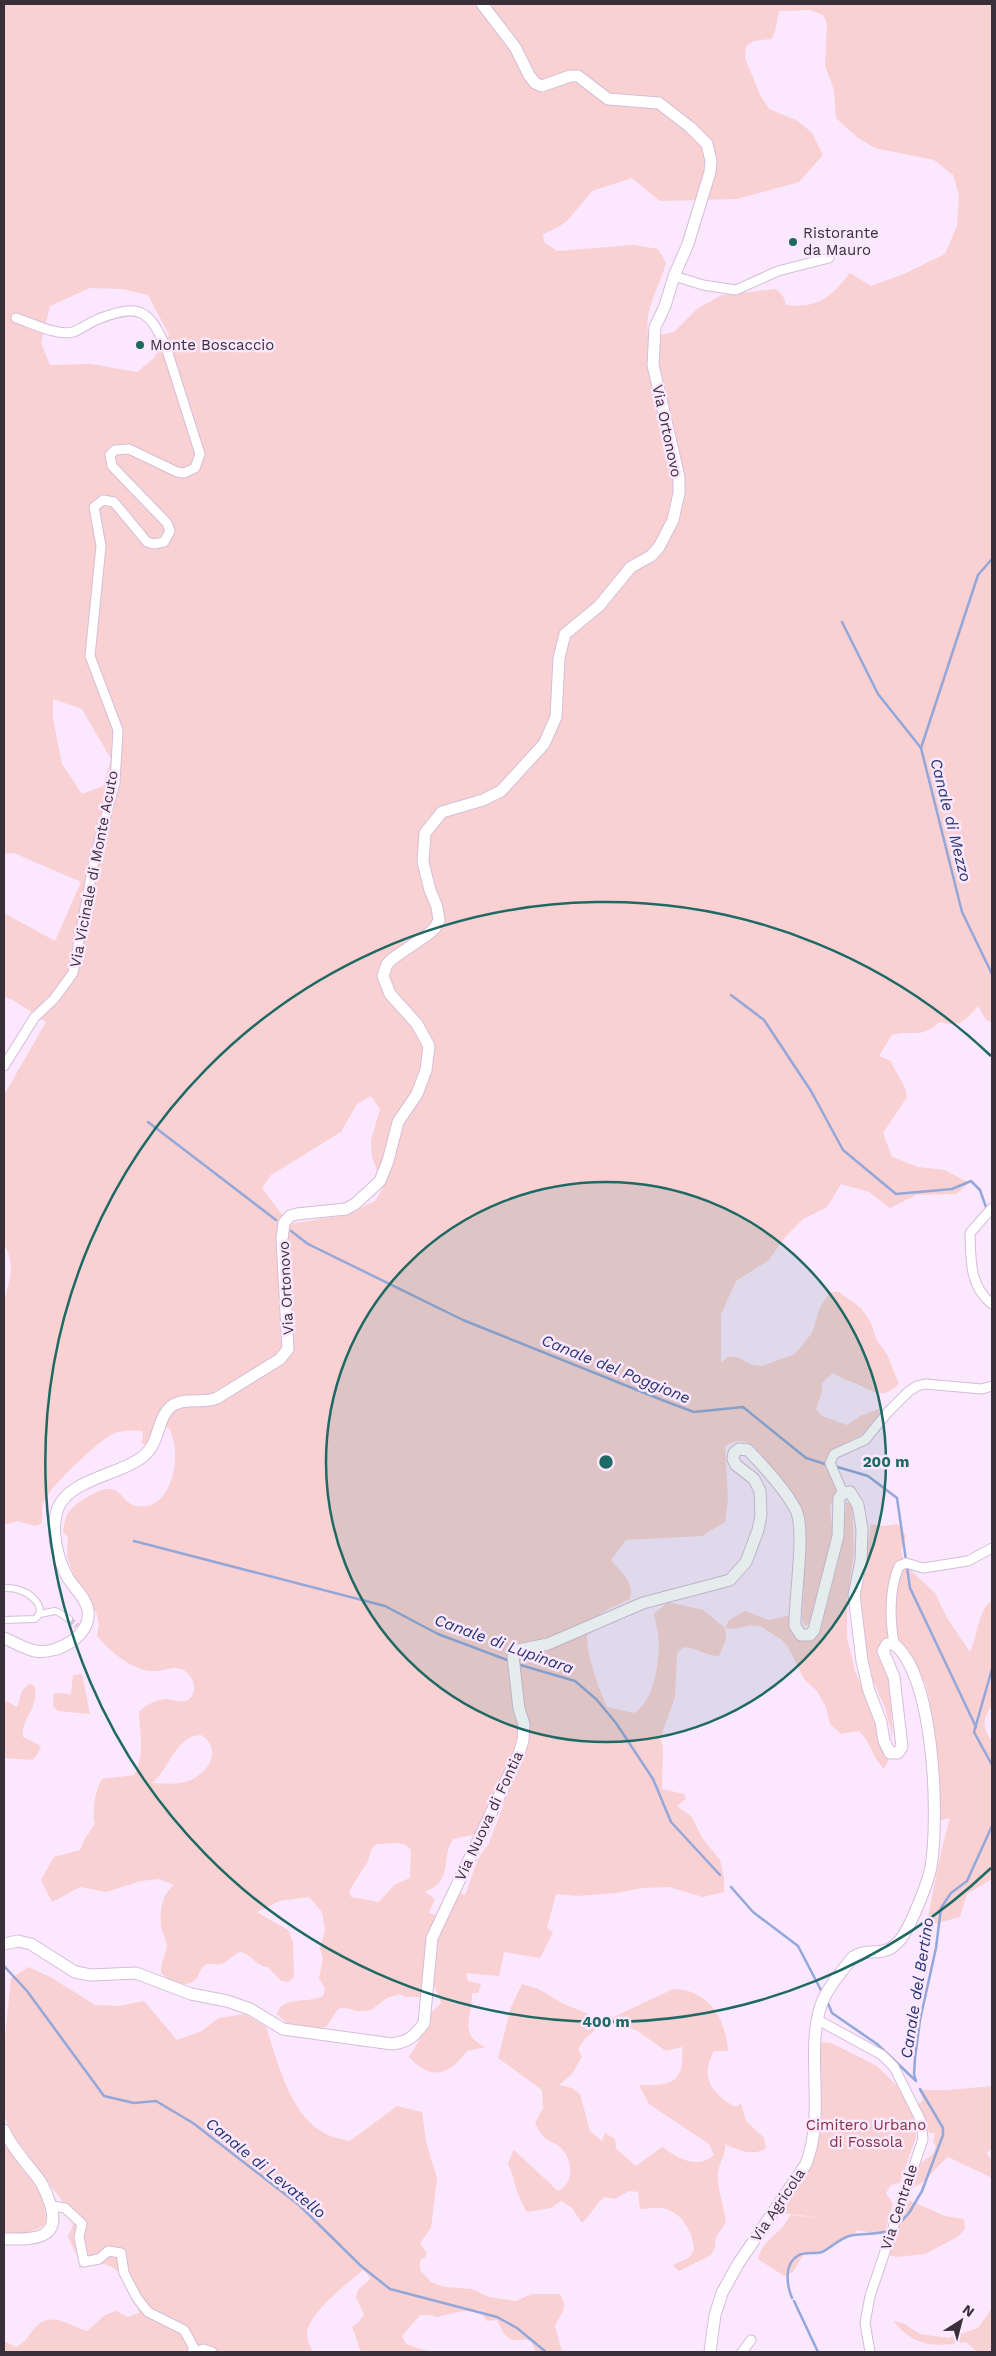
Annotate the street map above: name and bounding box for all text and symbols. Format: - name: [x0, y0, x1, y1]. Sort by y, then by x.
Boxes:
- place label: Ristorante da Mauro: [803, 224, 879, 259]
- marker: Ristorante da Mauro: [787, 236, 799, 248]
- place label: Monte Boscaccio: [150, 336, 274, 354]
- marker: Monte Boscaccio: [134, 339, 146, 351]
- street label: Via Ortonovo: [648, 383, 686, 479]
- water label: Canale di Mezzo: [926, 756, 976, 884]
- street label: Via Vicinale di Monte Acuto: [66, 769, 122, 969]
- street label: Via Ortonovo: [275, 1241, 297, 1335]
- water label: Canale del Poggione: [539, 1330, 693, 1408]
- centre of rings: [597, 1453, 615, 1471]
- text: 200 m: [863, 1453, 909, 1471]
- water label: Canale di Lupinara: [432, 1610, 576, 1678]
- street label: Via Nuova di Fontia: [451, 1748, 527, 1884]
- water label: Canale del Bertino: [896, 1916, 938, 2060]
- text: 400 m: [582, 2013, 630, 2031]
- water label: Canale di Levatello: [202, 2114, 330, 2222]
- park label: Cimitero Urbano di Fossola: [806, 2116, 926, 2151]
- street label: Via Centrale: [877, 2162, 921, 2252]
- street label: Via Agricola: [747, 2164, 809, 2245]
- north arrow: [936, 2296, 986, 2346]
- text: N: [960, 2301, 978, 2320]

